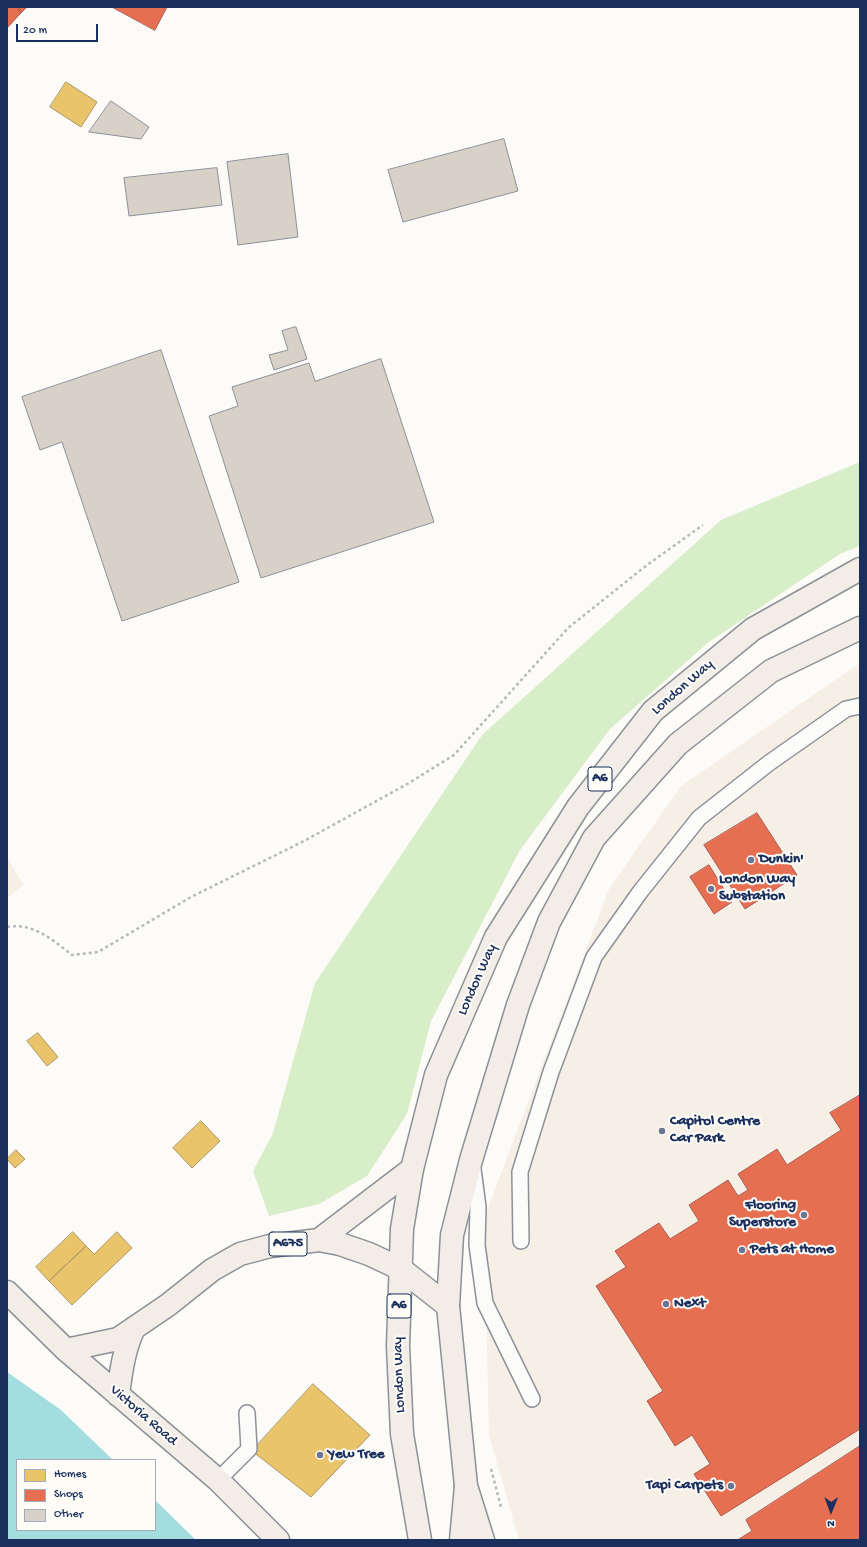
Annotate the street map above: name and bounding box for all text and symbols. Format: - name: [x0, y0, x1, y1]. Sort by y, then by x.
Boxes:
- scale bar: [18, 16, 100, 42]
- text: 20 m: [23, 24, 47, 38]
- street label: London Way: [648, 656, 718, 720]
- road number: A6: [588, 767, 612, 791]
- place label: Dunkin': [759, 851, 804, 869]
- marker: Dunkin': [746, 855, 756, 865]
- place label: London Way Substation: [719, 871, 795, 906]
- marker: London Way Substation: [706, 884, 716, 894]
- street label: London Way: [454, 942, 502, 1018]
- place label: Capitol Centre Car Park: [670, 1113, 760, 1148]
- marker: Capitol Centre Car Park: [657, 1126, 667, 1136]
- place label: Flooring Superstore: [729, 1197, 796, 1232]
- marker: Flooring Superstore: [799, 1210, 809, 1220]
- road number: A675: [269, 1232, 307, 1256]
- place label: Pets at Home: [750, 1241, 834, 1259]
- marker: Pets at Home: [737, 1245, 747, 1255]
- road number: A6: [387, 1294, 411, 1318]
- place label: Next: [674, 1295, 706, 1313]
- marker: Next: [661, 1299, 671, 1309]
- street label: London Way: [390, 1337, 410, 1413]
- street label: Victoria Road: [105, 1382, 181, 1450]
- place label: Yew Tree: [328, 1446, 384, 1464]
- marker: Yew Tree: [315, 1450, 325, 1460]
- legend: [16, 1459, 156, 1531]
- text: Homes: [54, 1468, 86, 1482]
- place label: Tapi Carpets: [646, 1477, 723, 1495]
- marker: Tapi Carpets: [726, 1481, 736, 1491]
- text: Shops: [54, 1488, 83, 1502]
- north arrow: [811, 1491, 851, 1531]
- text: Other: [54, 1508, 83, 1522]
- text: N: [827, 1517, 834, 1529]

